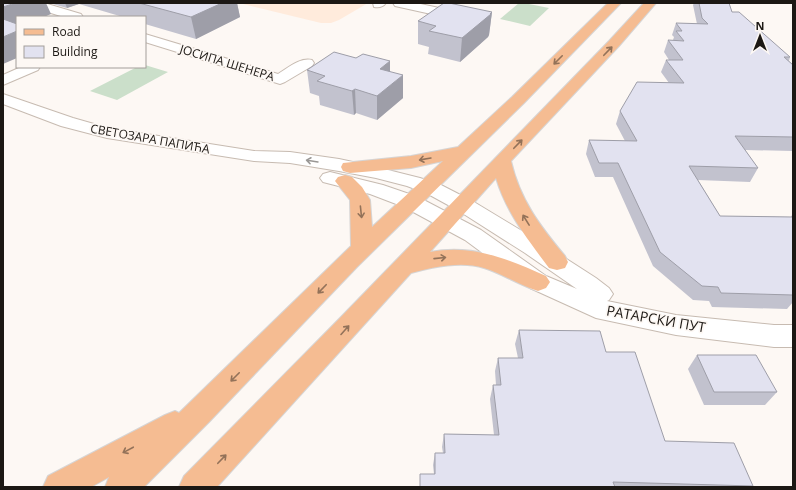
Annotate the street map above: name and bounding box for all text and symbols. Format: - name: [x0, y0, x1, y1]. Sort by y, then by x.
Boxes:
- legend: [16, 16, 146, 68]
- north arrow: [740, 16, 780, 56]
- text: N: [756, 18, 764, 33]
- text: Road: [52, 23, 81, 40]
- street label: ЈОСИПА ШЕНЕРА: [177, 40, 277, 85]
- text: Building: [52, 43, 98, 60]
- one-way arrow: [603, 46, 613, 56]
- one-way arrow: [553, 55, 563, 65]
- street label: СВЕТОЗАРА ПАПИЋА: [89, 120, 212, 157]
- one-way arrow: [513, 139, 523, 149]
- one-way arrow: [419, 155, 432, 163]
- one-way arrow: [306, 157, 319, 165]
- one-way arrow: [358, 205, 365, 218]
- one-way arrow: [521, 214, 529, 226]
- one-way arrow: [433, 255, 446, 262]
- one-way arrow: [317, 284, 327, 294]
- street label: РАТАРСКИ ПУТ: [605, 300, 707, 337]
- one-way arrow: [340, 325, 350, 335]
- one-way arrow: [230, 372, 240, 382]
- one-way arrow: [122, 447, 134, 455]
- one-way arrow: [217, 454, 227, 464]

